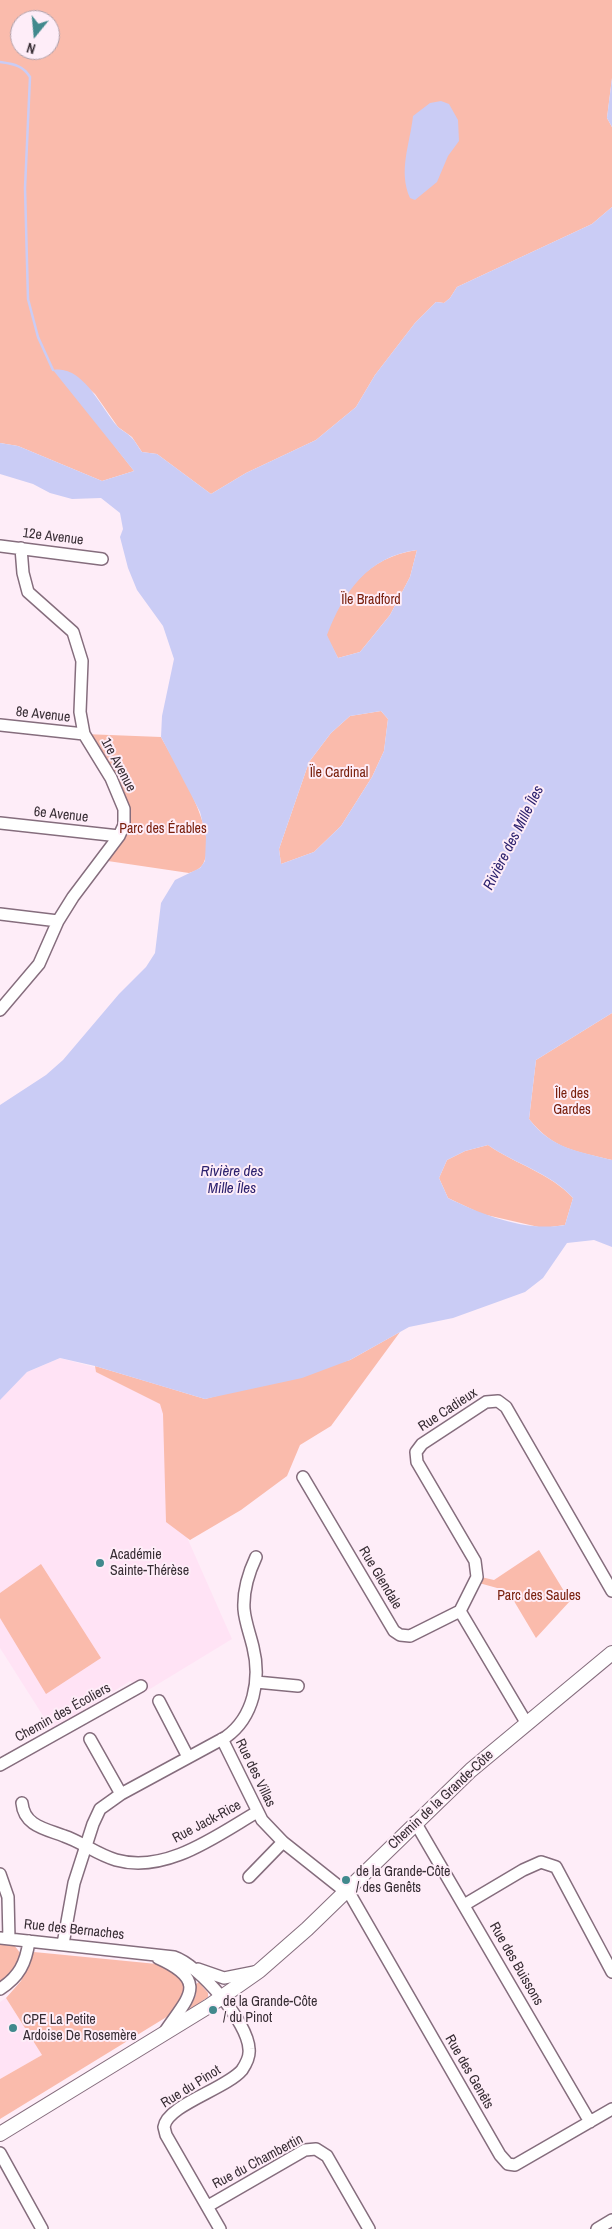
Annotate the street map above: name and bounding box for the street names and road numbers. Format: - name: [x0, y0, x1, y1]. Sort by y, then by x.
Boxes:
- street label: 12e Avenue: [22, 525, 84, 549]
- street label: 8e Avenue: [15, 704, 71, 726]
- street label: 1re Avenue: [97, 735, 139, 795]
- street label: 6e Avenue: [33, 804, 89, 826]
- street label: Rue Cadieux: [415, 1385, 481, 1435]
- street label: Rue Glendale: [355, 1544, 405, 1612]
- street label: Chemin des Écoliers: [12, 1680, 114, 1746]
- street label: Rue des Villas: [231, 1736, 279, 1810]
- street label: Chemin de la Grande-Côte: [385, 1747, 497, 1853]
- street label: Rue Jack-Rice: [170, 1797, 244, 1847]
- street label: Rue des Bernaches: [23, 1916, 125, 1944]
- street label: Rue des Buissons: [485, 1919, 547, 2009]
- street label: Rue des Genêts: [441, 2032, 497, 2112]
- street label: Rue du Pinot: [158, 2062, 224, 2112]
- street label: Rue du Chambertin: [210, 2131, 306, 2193]

